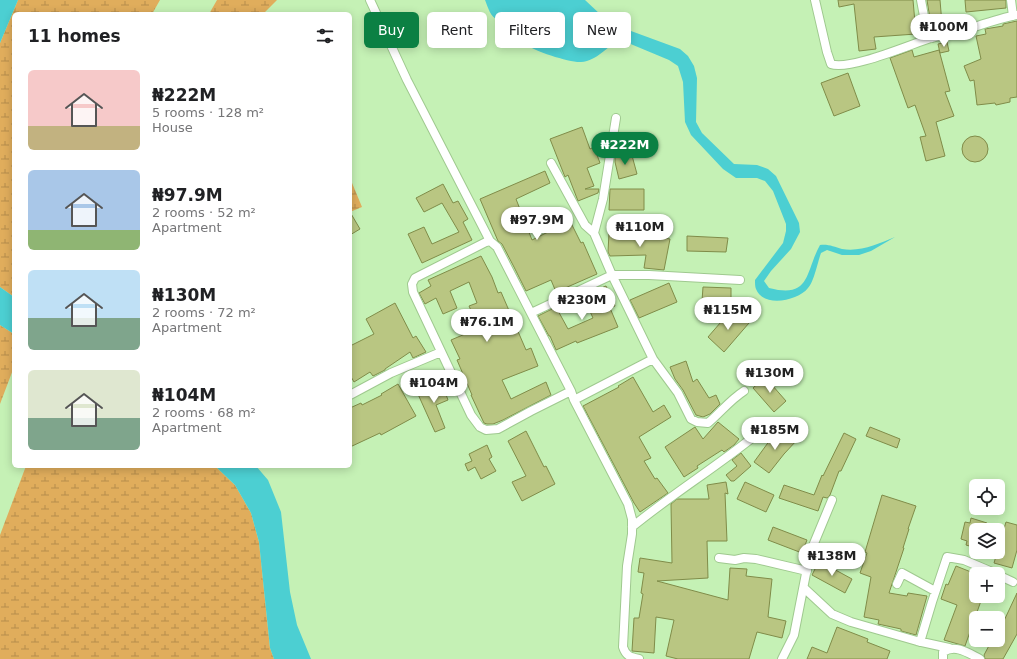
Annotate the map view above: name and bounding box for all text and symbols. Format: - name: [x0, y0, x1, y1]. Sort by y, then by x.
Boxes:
- chip: Buy: [364, 12, 419, 48]
- chip: Rent: [427, 12, 487, 48]
- chip: Filters: [495, 12, 565, 48]
- chip: New: [573, 12, 631, 48]
- pin: ₦100M: [916, 14, 972, 48]
- text: ₦100M: [919, 19, 969, 34]
- icon: filters: [314, 25, 336, 47]
- text: 11 homes: [28, 26, 121, 46]
- text: ₦222M: [152, 85, 216, 105]
- icon: home: [60, 86, 108, 134]
- text: 5 rooms · 128 m²: [152, 105, 264, 120]
- text: House: [152, 120, 193, 135]
- pin: ₦222M: [597, 132, 653, 166]
- text: ₦222M: [600, 137, 650, 152]
- text: ₦97.9M: [152, 185, 223, 205]
- icon: home: [60, 186, 108, 234]
- text: 2 rooms · 52 m²: [152, 205, 256, 220]
- pin: ₦97.9M: [504, 207, 570, 241]
- text: ₦97.9M: [510, 212, 564, 227]
- pin: ₦110M: [612, 214, 668, 248]
- text: ₦110M: [615, 219, 665, 234]
- text: Apartment: [152, 220, 222, 235]
- text: ₦130M: [152, 285, 216, 305]
- icon: home: [60, 286, 108, 334]
- pin: ₦230M: [554, 287, 610, 321]
- text: ₦230M: [557, 292, 607, 307]
- pin: ₦115M: [700, 297, 756, 331]
- text: ₦115M: [703, 302, 753, 317]
- text: 2 rooms · 72 m²: [152, 305, 256, 320]
- pin: ₦76.1M: [454, 309, 520, 343]
- text: ₦76.1M: [460, 314, 514, 329]
- text: Apartment: [152, 320, 222, 335]
- pin: ₦130M: [742, 360, 798, 394]
- text: ₦130M: [745, 365, 795, 380]
- pin: ₦104M: [406, 370, 462, 404]
- text: ₦104M: [409, 375, 459, 390]
- text: ₦104M: [152, 385, 216, 405]
- icon: home: [60, 386, 108, 434]
- text: 2 rooms · 68 m²: [152, 405, 256, 420]
- pin: ₦185M: [747, 417, 803, 451]
- text: Apartment: [152, 420, 222, 435]
- text: ₦185M: [750, 422, 800, 437]
- map controls: [969, 479, 1005, 647]
- button: locate: [969, 479, 1005, 515]
- button: layers: [969, 523, 1005, 559]
- pin: ₦138M: [804, 543, 860, 577]
- text: ₦138M: [807, 548, 857, 563]
- button: +: [969, 567, 1005, 603]
- button: −: [969, 611, 1005, 647]

